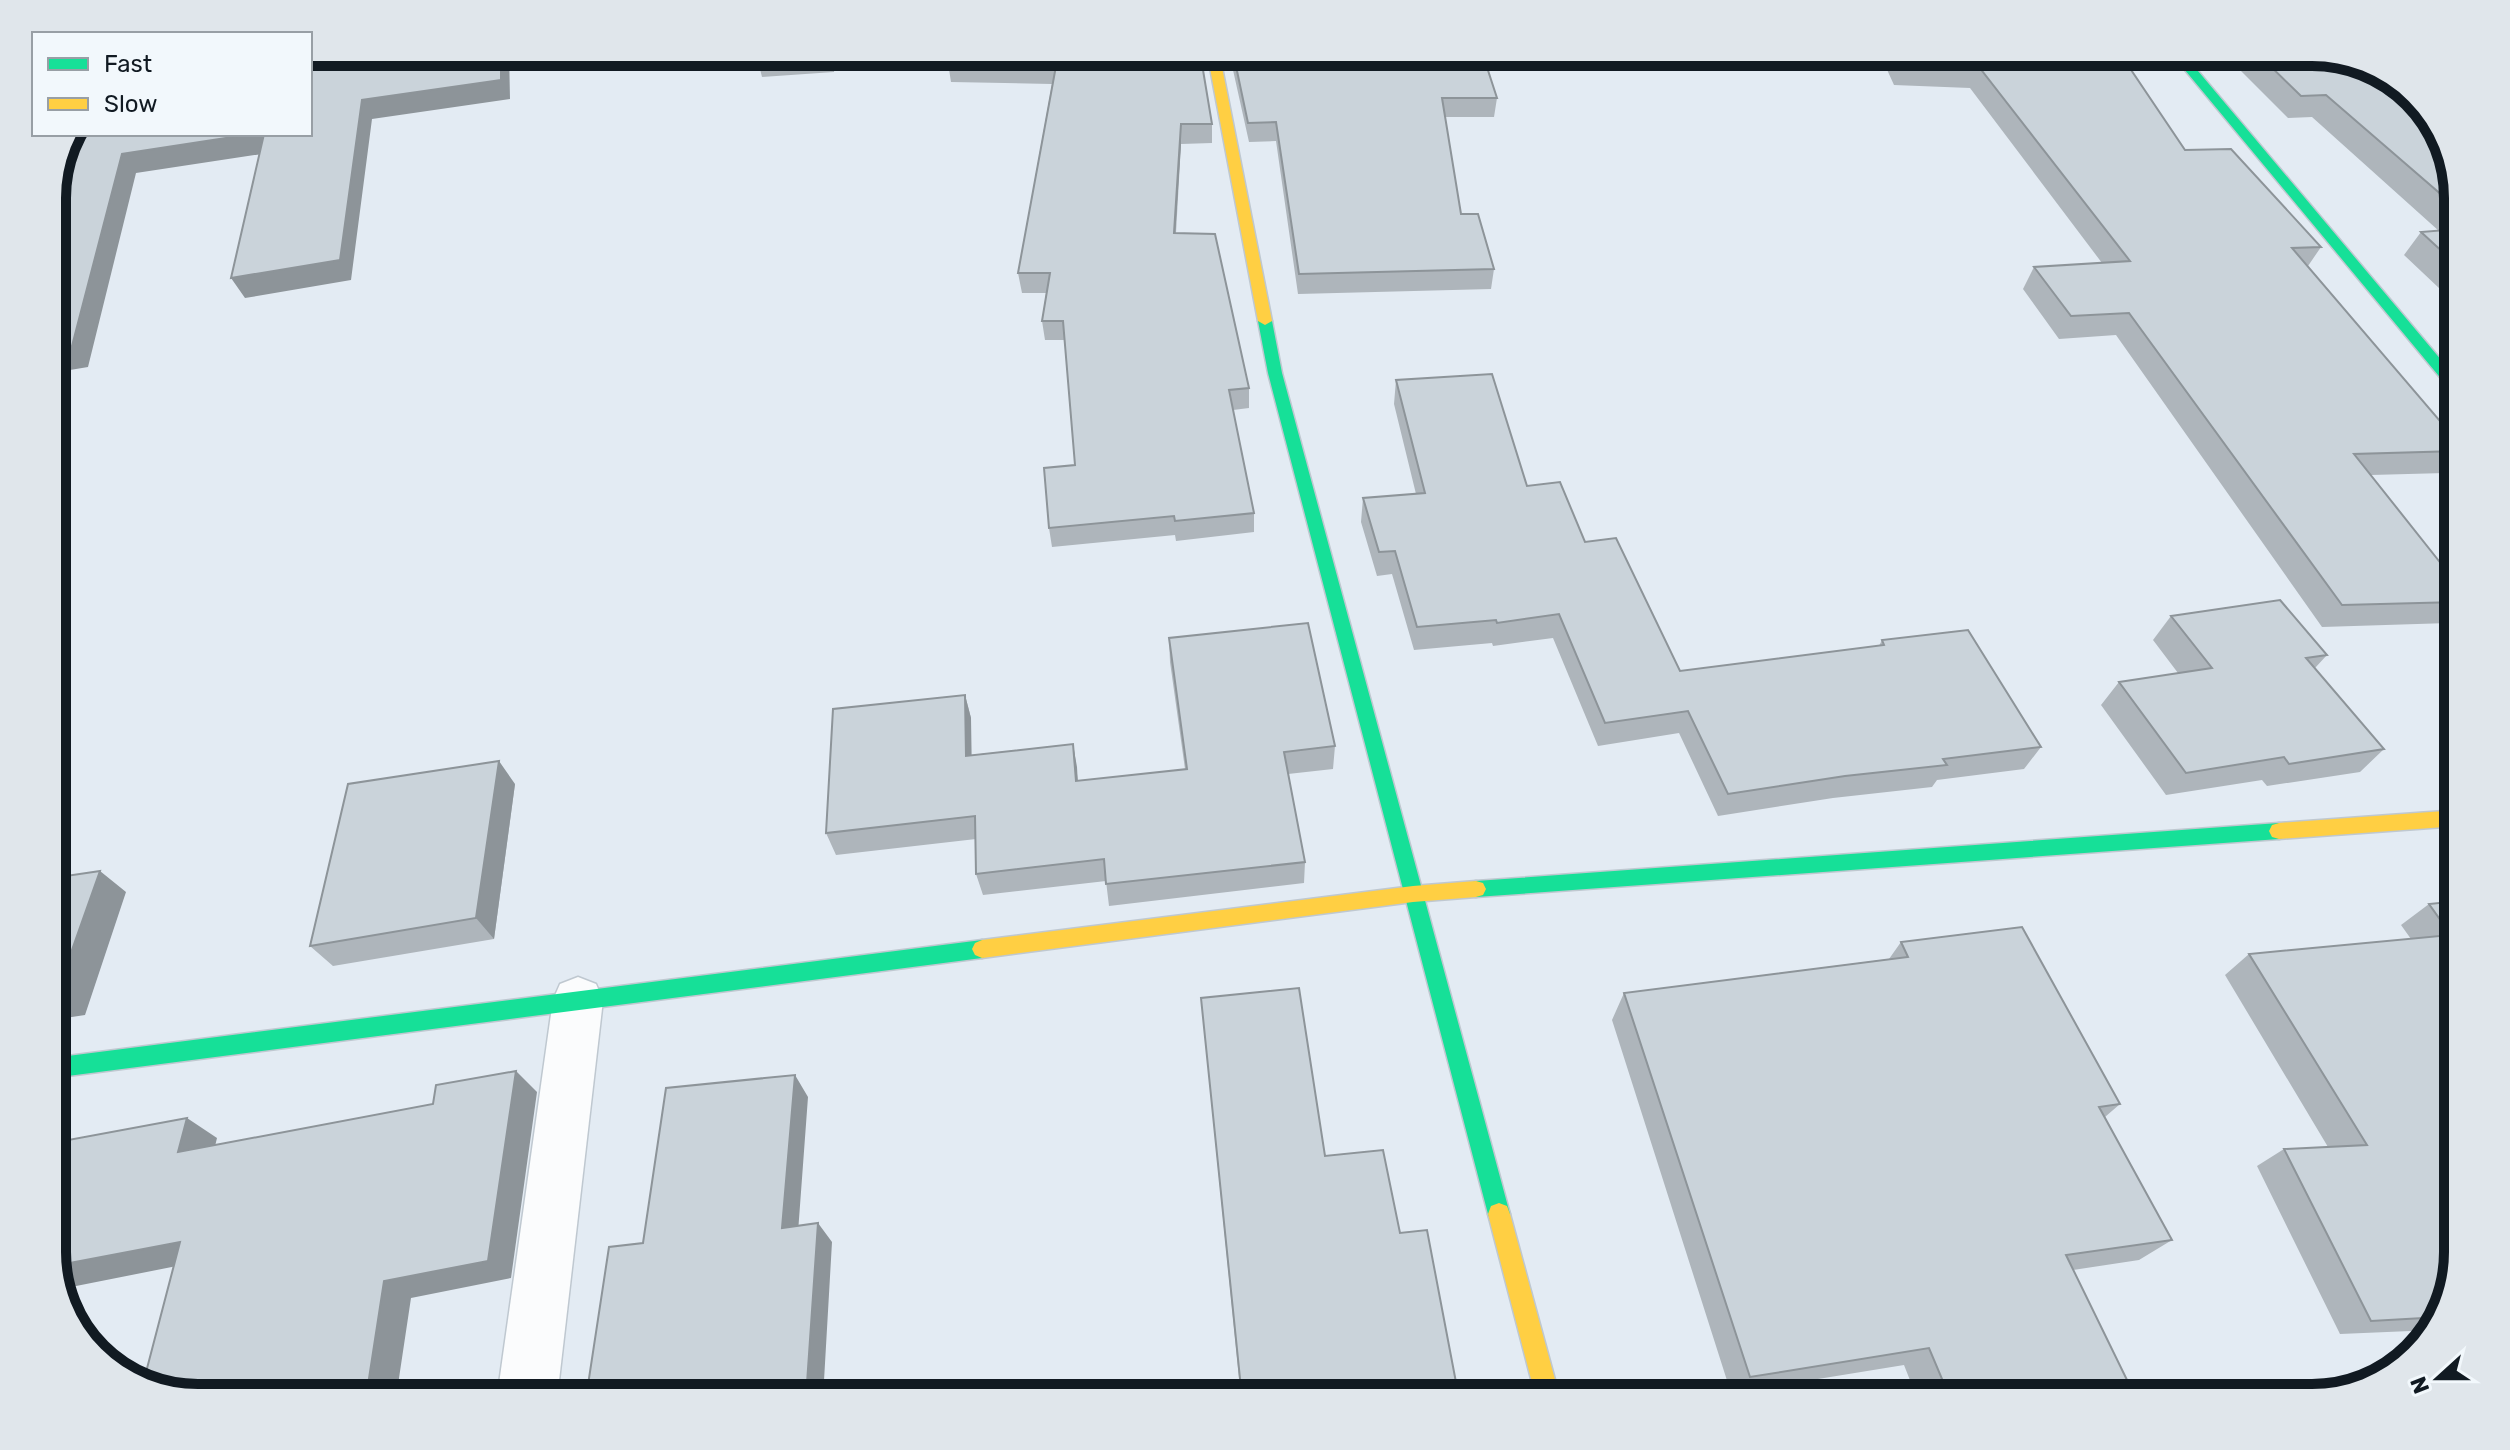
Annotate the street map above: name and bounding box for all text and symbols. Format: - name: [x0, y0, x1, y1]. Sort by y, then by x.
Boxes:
- legend: [32, 32, 312, 136]
- text: Fast: [104, 50, 152, 78]
- text: Slow: [104, 90, 157, 118]
- north arrow: [2398, 1338, 2478, 1418]
- text: N: [2404, 1373, 2435, 1397]

